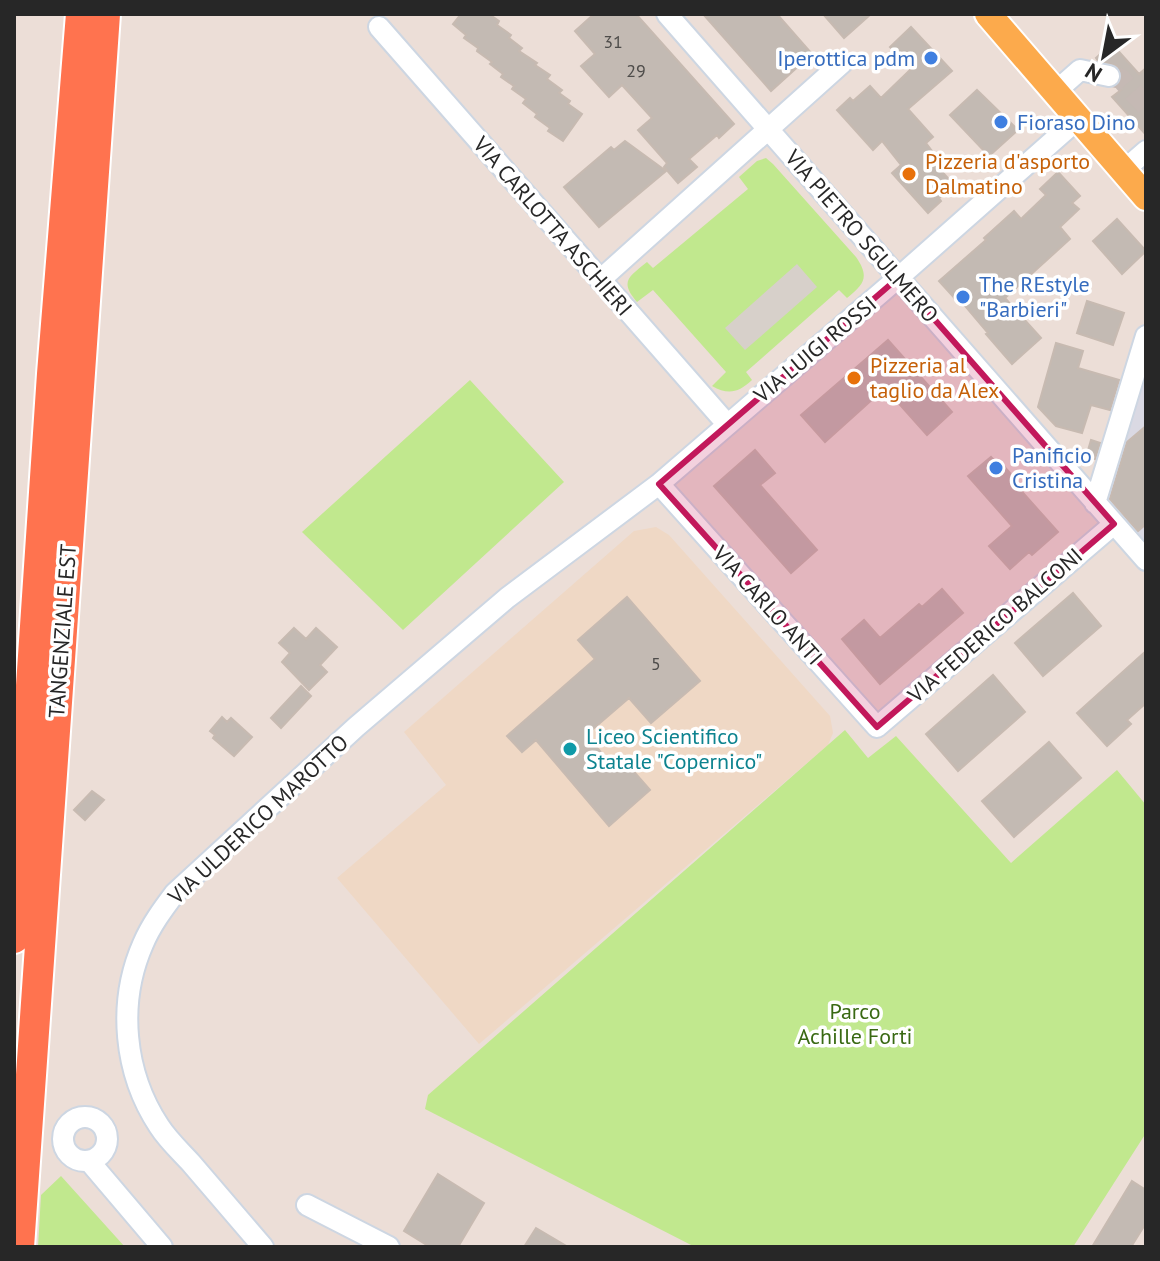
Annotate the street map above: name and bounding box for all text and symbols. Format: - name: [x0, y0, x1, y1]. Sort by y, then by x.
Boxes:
- north arrow: [1064, 16, 1144, 96]
- house number: 31: [603, 30, 623, 53]
- place label: Iperottica pdm: [777, 44, 915, 72]
- marker: Iperottica pdm: [922, 49, 940, 67]
- text: N: [1080, 57, 1107, 89]
- house number: 29: [626, 59, 646, 82]
- place label: Fioraso Dino: [1017, 108, 1136, 136]
- marker: Fioraso Dino: [992, 113, 1010, 131]
- street label: VIA CARLOTTA ASCHIERI: [467, 130, 639, 321]
- street label: VIA PIETRO SGULMERO: [779, 143, 945, 328]
- place label: Pizzeria d'asporto Dalmatino: [925, 147, 1090, 200]
- marker: Pizzeria d'asporto Dalmatino: [900, 165, 918, 183]
- place label: The REstyle "Barbieri": [979, 270, 1090, 323]
- marker: The REstyle "Barbieri": [954, 288, 972, 306]
- street label: VIA LUIGI ROSSI: [747, 290, 882, 409]
- place label: Pizzeria al taglio da Alex: [870, 351, 999, 404]
- marker: Pizzeria al taglio da Alex: [845, 369, 863, 387]
- place label: Panificio Cristina: [1012, 441, 1092, 494]
- marker: Panificio Cristina: [987, 459, 1005, 477]
- street label: VIA CARLO ANTI: [706, 539, 829, 671]
- street label: VIA FEDERICO BALCONI: [901, 541, 1088, 709]
- street label: TANGENZIALE EST: [42, 543, 82, 719]
- house number: 5: [651, 652, 661, 675]
- place label: Liceo Scientifico Statale "Copernico": [586, 722, 762, 775]
- street label: VIA ULDERICO MAROTTO: [161, 728, 354, 910]
- marker: Liceo Scientifico Statale "Copernico": [561, 740, 579, 758]
- park label: Parco Achille Forti: [798, 997, 913, 1050]

